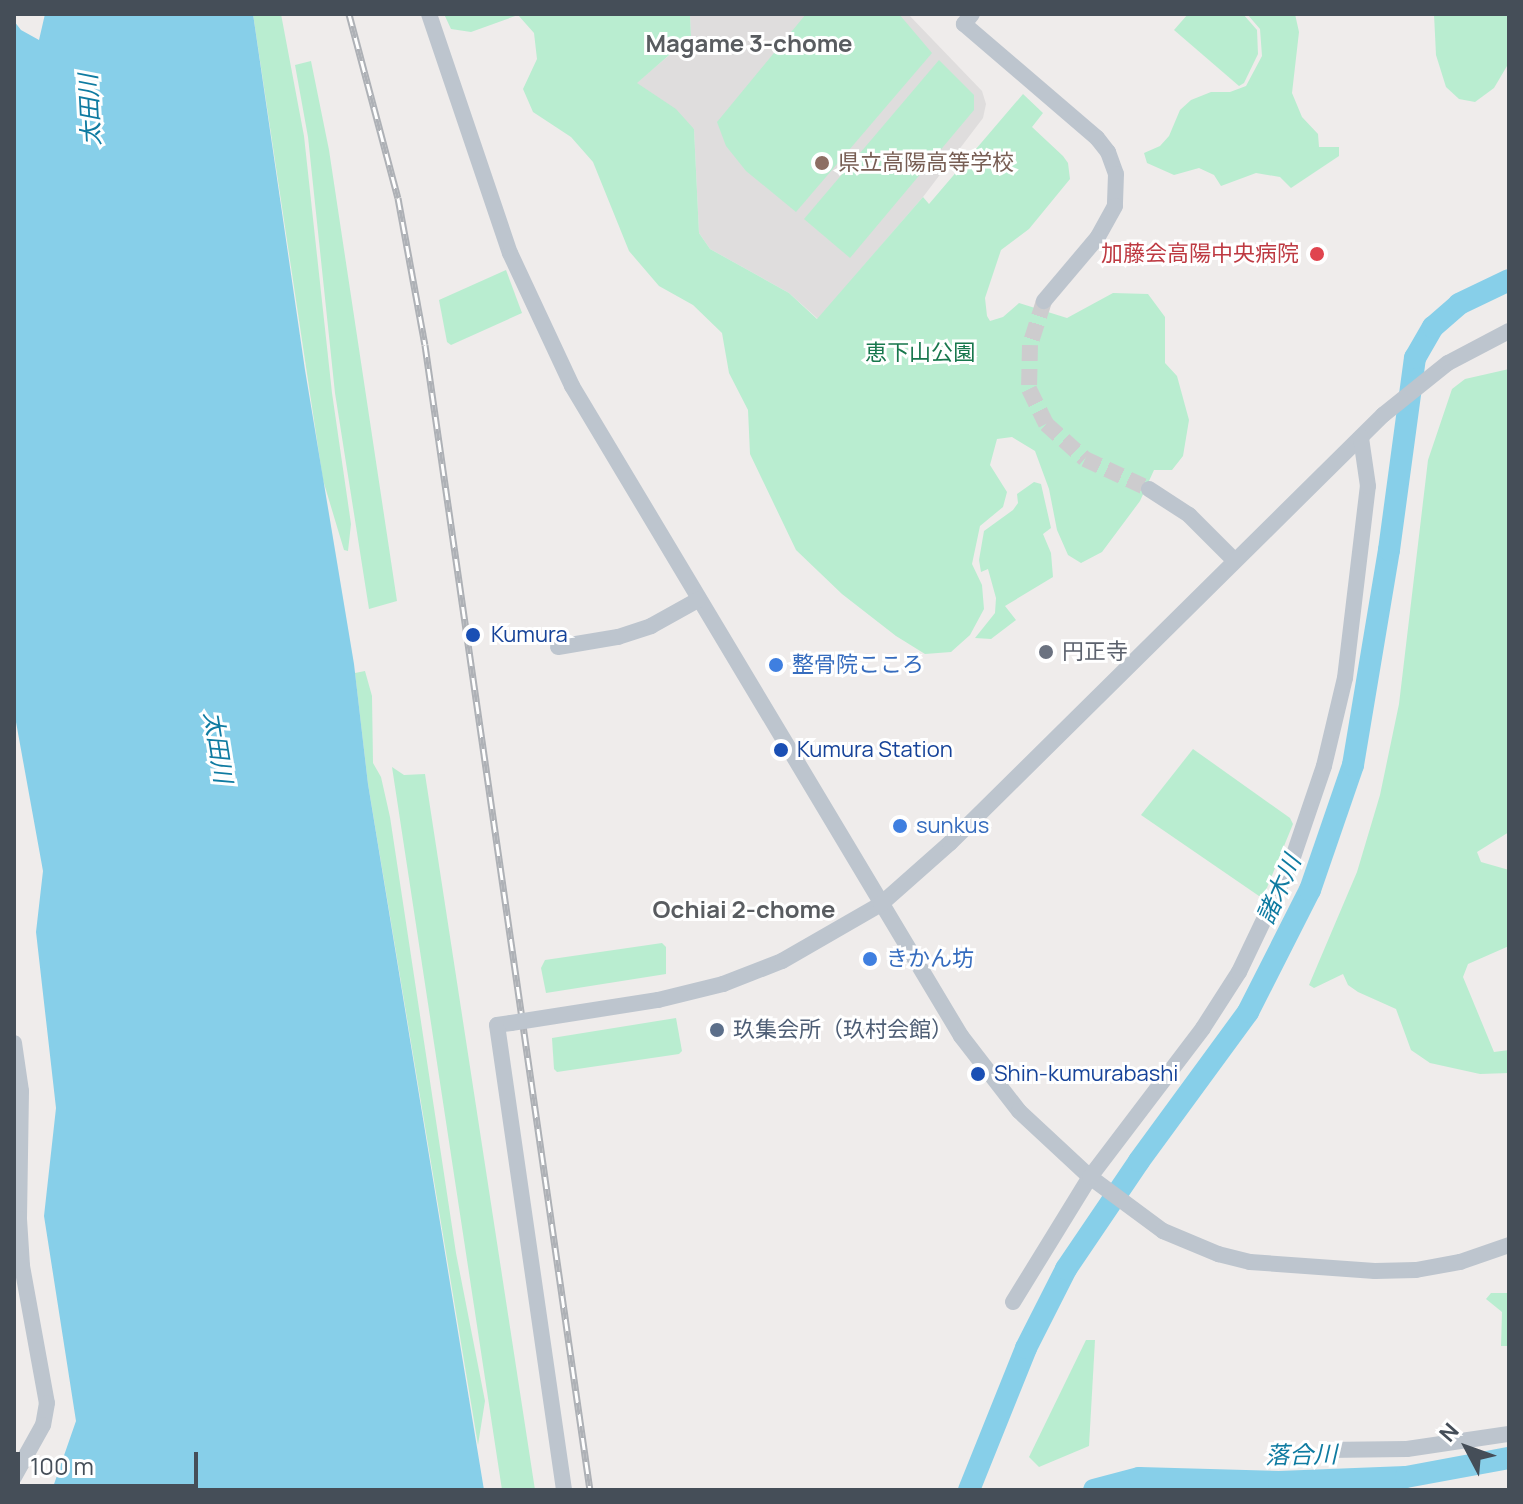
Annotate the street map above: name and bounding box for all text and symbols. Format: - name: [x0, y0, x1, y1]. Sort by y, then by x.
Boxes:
- district label: Magame 3-chome: [645, 29, 853, 57]
- water label: 太田川: [73, 73, 105, 147]
- place label: 県立高陽高等学校: [838, 150, 1014, 176]
- marker: 県立高陽高等学校: [813, 154, 831, 172]
- place label: 加藤会高陽中央病院: [1101, 241, 1299, 267]
- marker: 加藤会高陽中央病院: [1306, 243, 1328, 265]
- park label: 恵下山公園: [865, 340, 975, 366]
- place label: Kumura: [491, 622, 568, 648]
- marker: Kumura: [462, 624, 484, 646]
- place label: 円正寺: [1062, 639, 1128, 665]
- marker: 円正寺: [1037, 643, 1055, 661]
- place label: 整骨院こころ: [792, 652, 924, 678]
- marker: 整骨院こころ: [767, 656, 785, 674]
- water label: 太田川: [199, 709, 239, 785]
- place label: Kumura Station: [797, 737, 953, 763]
- marker: Kumura Station: [772, 741, 790, 759]
- place label: sunkus: [916, 813, 989, 839]
- marker: sunkus: [891, 817, 909, 835]
- water label: 諸木川: [1250, 850, 1306, 928]
- district label: Ochiai 2-chome: [653, 895, 835, 923]
- place label: きかん坊: [886, 946, 974, 972]
- marker: きかん坊: [861, 950, 879, 968]
- place label: 玖集会所（玖村会館）: [733, 1017, 953, 1043]
- marker: 玖集会所（玖村会館）: [708, 1021, 726, 1039]
- place label: Shin-kumurabashi: [994, 1061, 1178, 1087]
- marker: Shin-kumurabashi: [969, 1065, 987, 1083]
- north arrow: [1427, 1408, 1507, 1488]
- text: N: [1432, 1416, 1465, 1448]
- scale bar: [20, 1436, 202, 1486]
- water label: 落合川: [1265, 1439, 1337, 1469]
- text: 100 m: [30, 1449, 94, 1482]

